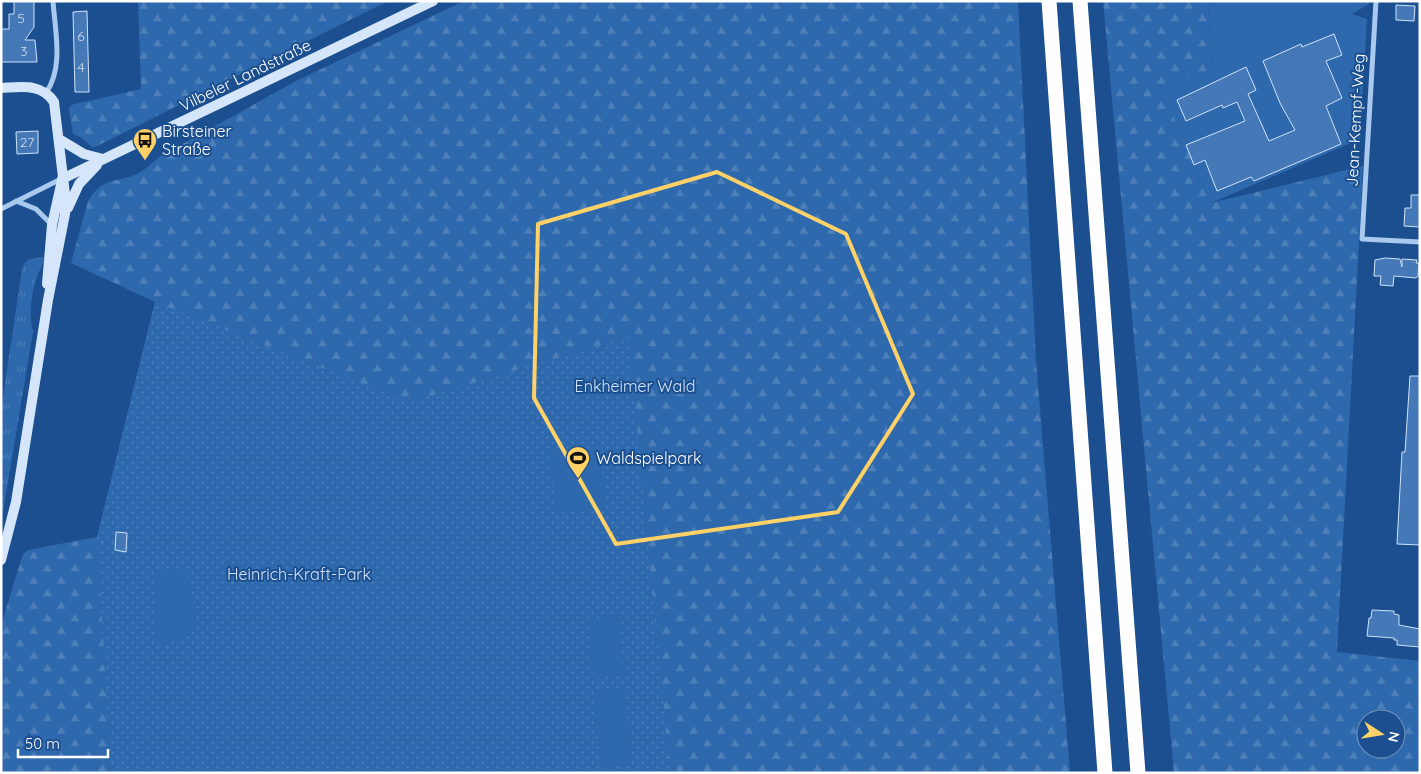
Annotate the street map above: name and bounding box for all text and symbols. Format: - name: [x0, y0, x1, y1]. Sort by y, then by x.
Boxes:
- house number: 5: [17, 9, 25, 27]
- house number: 6: [77, 27, 85, 45]
- street label: Vilbeler Landstraße: [176, 34, 314, 116]
- house number: 3: [20, 42, 28, 60]
- street label: Jean-Kempf-Weg: [1342, 53, 1368, 187]
- house number: 4: [77, 58, 85, 76]
- place label: Birsteiner Straße: [162, 121, 232, 159]
- bus stop icon: Birsteiner Straße: [132, 127, 158, 161]
- house number: 27: [20, 133, 34, 151]
- park label: Enkheimer Wald: [575, 376, 695, 396]
- sports icon: Waldspielpark: [565, 445, 591, 479]
- place label: Waldspielpark: [596, 448, 702, 468]
- park label: Heinrich-Kraft-Park: [227, 564, 371, 584]
- north arrow: [1356, 709, 1406, 759]
- scale bar: [18, 726, 108, 758]
- text: N: [1384, 730, 1404, 744]
- text: 50 m: [25, 734, 60, 753]

